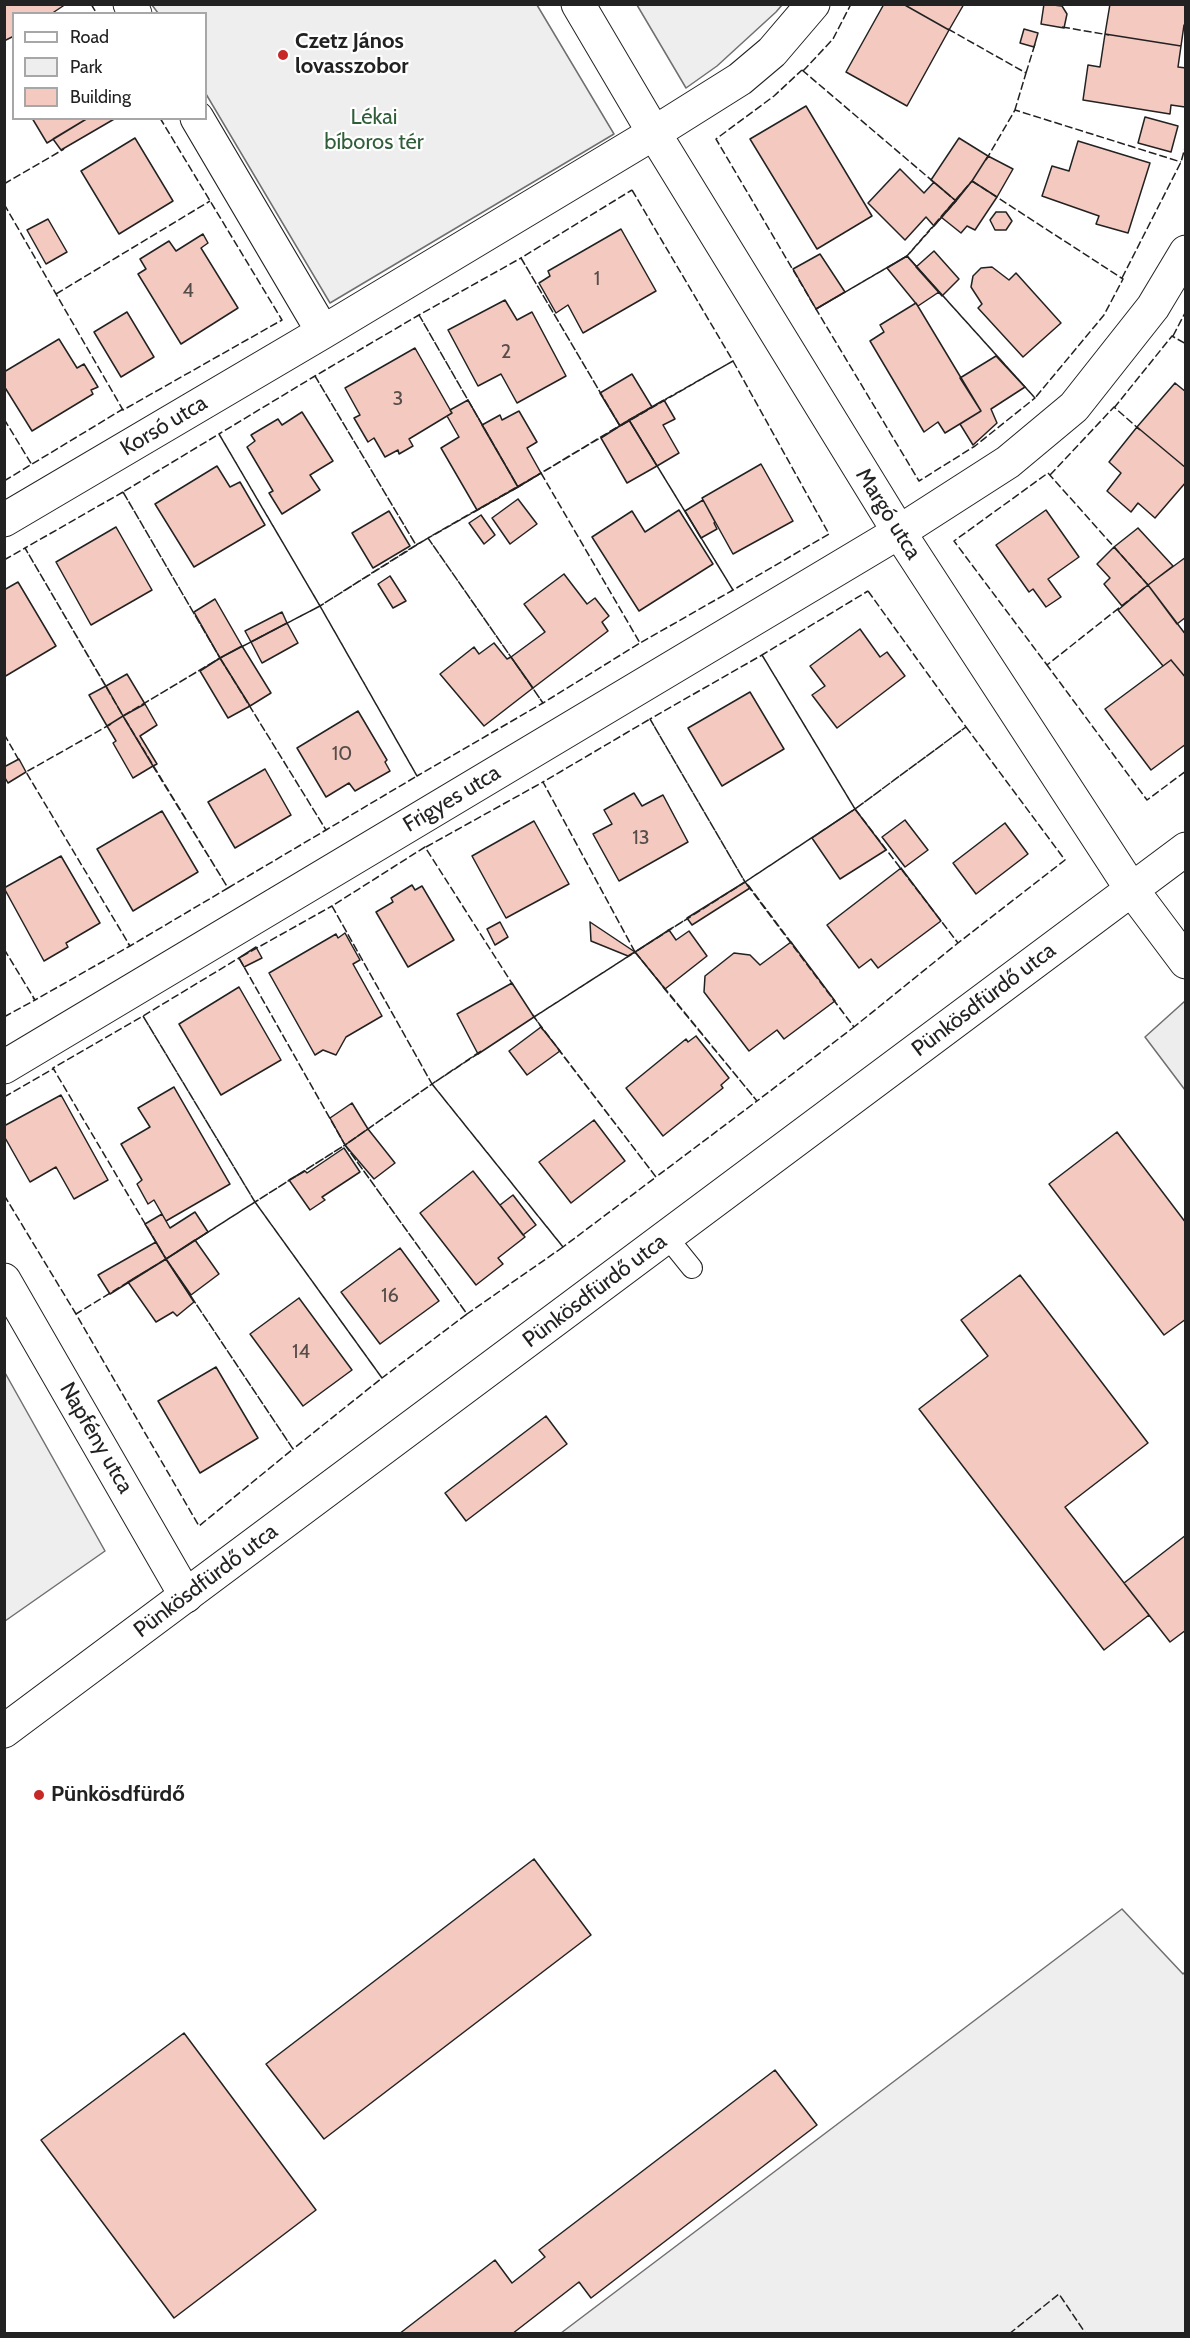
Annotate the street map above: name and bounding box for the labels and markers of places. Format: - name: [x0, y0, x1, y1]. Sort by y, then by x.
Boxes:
- place label: Czetz János lovasszobor: [295, 29, 409, 80]
- marker: Czetz János lovasszobor: [276, 48, 290, 62]
- place label: Pünkösdfürdő: [51, 1782, 185, 1808]
- marker: Pünkösdfürdő: [32, 1788, 46, 1802]

